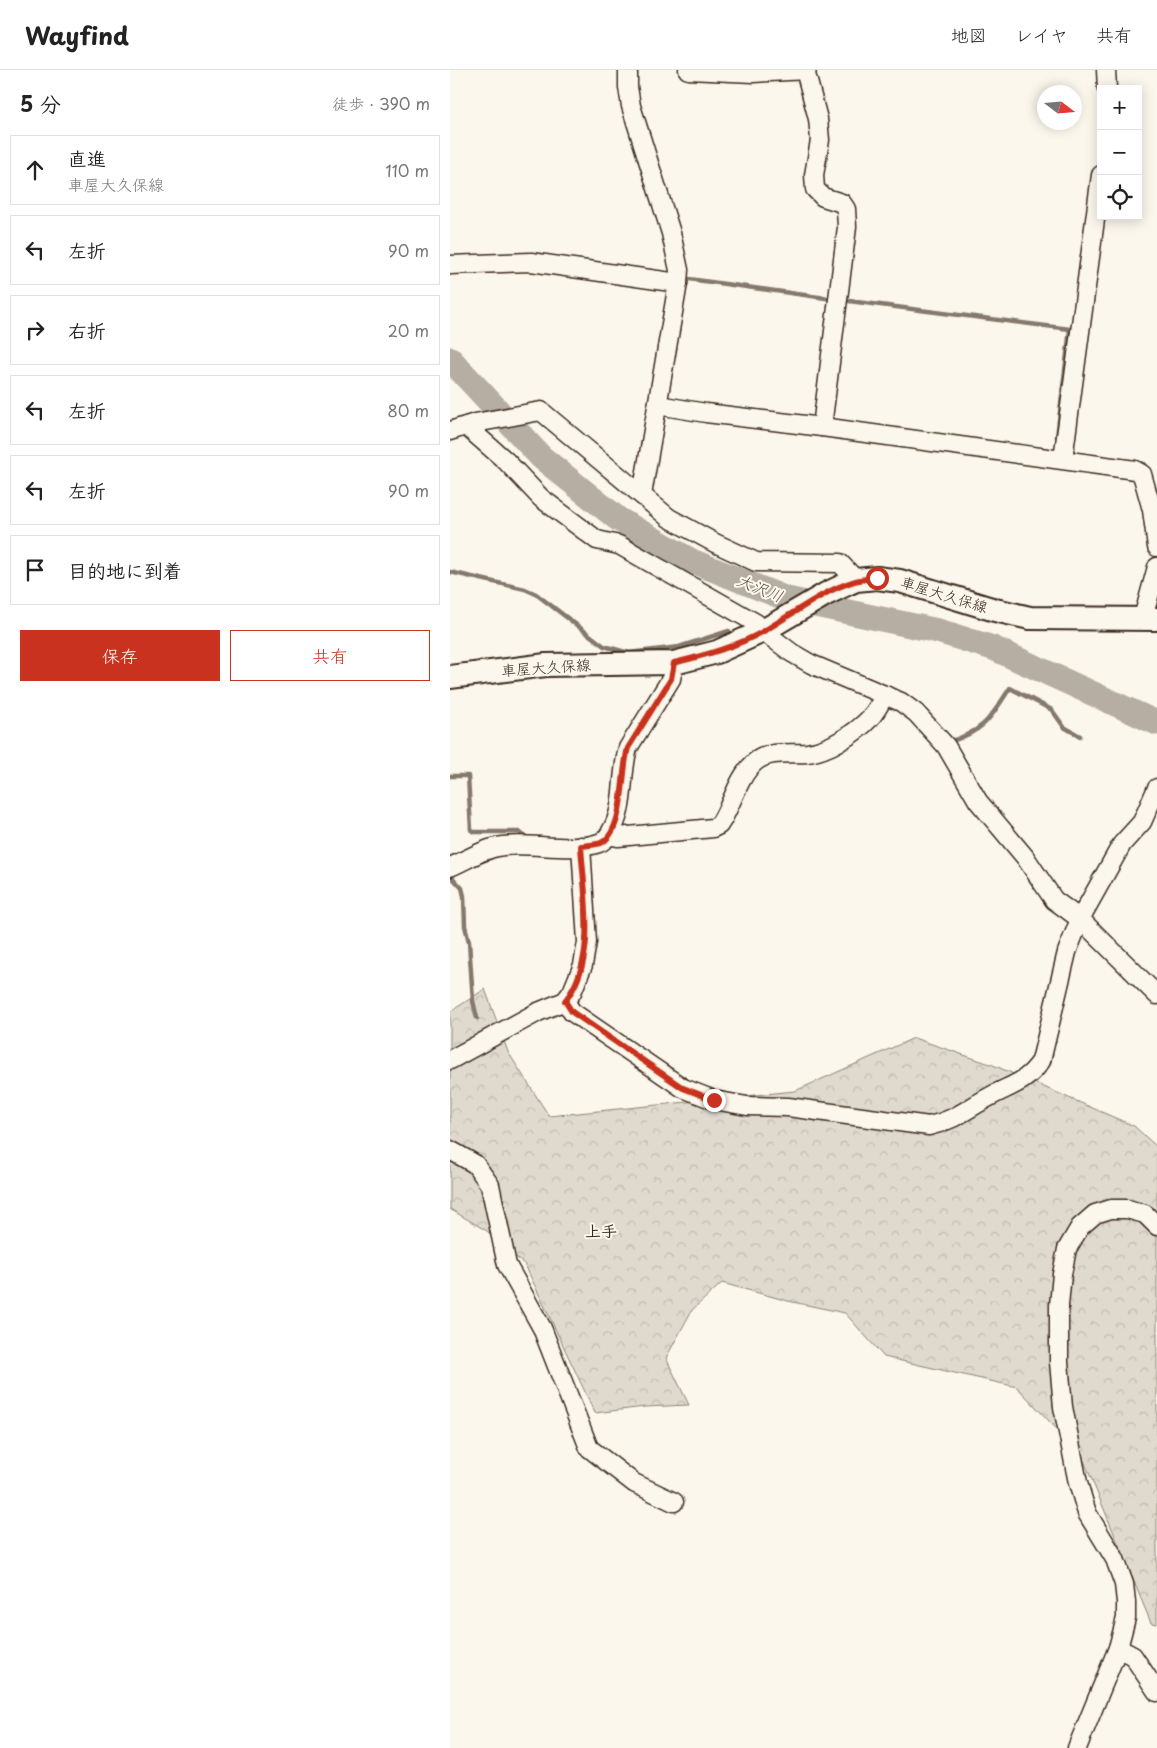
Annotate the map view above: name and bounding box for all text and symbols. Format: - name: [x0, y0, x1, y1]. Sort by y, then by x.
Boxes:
- text: Wayfind: [25, 17, 129, 53]
- text: 地図: [951, 21, 987, 48]
- text: レイヤ: [1015, 21, 1068, 48]
- text: 共有: [1096, 21, 1132, 48]
- north arrow: [1037, 85, 1082, 130]
- map controls: [1097, 85, 1142, 220]
- button: +: [1097, 85, 1142, 130]
- text: 5 分: [20, 87, 61, 119]
- text: 徒歩 · 390 m: [332, 91, 430, 115]
- button: −: [1097, 130, 1142, 175]
- text: 直進: [68, 144, 106, 172]
- icon: ahead: [21, 156, 49, 184]
- text: 110 m: [386, 158, 429, 182]
- text: 車屋大久保線: [68, 172, 164, 196]
- button: locate: [1097, 175, 1142, 220]
- icon: left: [21, 236, 49, 264]
- text: 左折: [68, 236, 106, 264]
- text: 90 m: [388, 238, 429, 262]
- icon: right: [21, 316, 49, 344]
- text: 右折: [68, 316, 106, 344]
- text: 20 m: [388, 318, 429, 342]
- icon: left: [21, 396, 49, 424]
- text: 左折: [68, 396, 106, 424]
- text: 80 m: [387, 398, 429, 422]
- icon: left: [21, 476, 49, 504]
- text: 左折: [68, 476, 106, 504]
- text: 90 m: [388, 478, 429, 502]
- icon: arrive: [21, 556, 49, 584]
- text: 目的地に到着: [68, 556, 182, 584]
- water label: 大沢川: [734, 567, 787, 607]
- route start: [866, 567, 889, 590]
- street label: 車屋大久保線: [898, 569, 991, 618]
- button: 保存: [20, 630, 220, 681]
- button: 共有: [230, 630, 430, 681]
- street label: 車屋大久保線: [500, 652, 592, 681]
- route end: [703, 1089, 726, 1112]
- district label: 上手: [585, 1218, 617, 1242]

